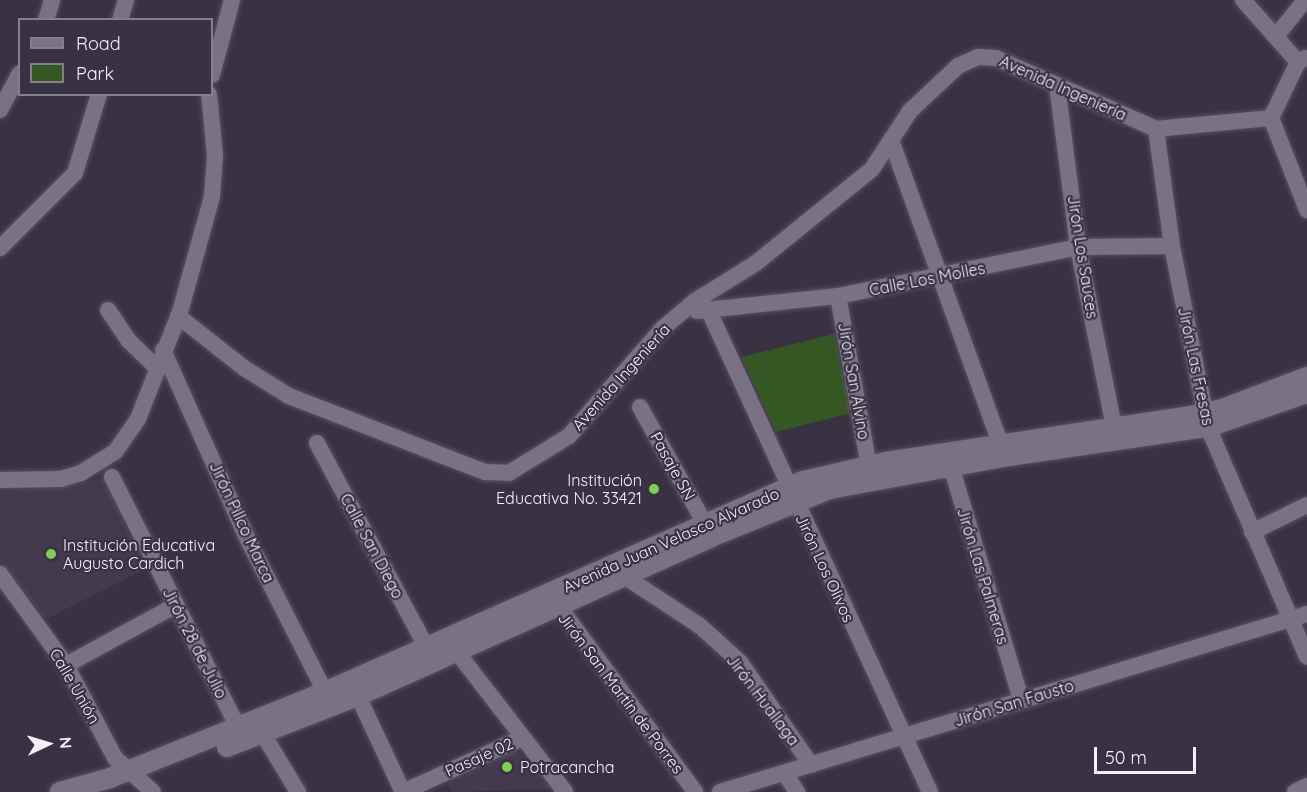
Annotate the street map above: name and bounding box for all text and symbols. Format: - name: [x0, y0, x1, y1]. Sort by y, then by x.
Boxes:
- legend: [18, 18, 213, 96]
- text: Road: [76, 32, 121, 55]
- street label: Avenida Ingeniería: [997, 51, 1129, 125]
- text: Park: [76, 62, 114, 85]
- street label: Jirón Los Sauces: [1064, 194, 1102, 320]
- street label: Calle Los Molles: [868, 258, 986, 300]
- street label: Jirón Las Fresas: [1174, 305, 1218, 427]
- street label: Avenida Ingeniería: [568, 320, 674, 434]
- street label: Jirón San Alvino: [834, 321, 874, 441]
- street label: Pasaje SN: [646, 429, 700, 503]
- street label: Jirón Pillco Marca: [206, 458, 278, 586]
- place label: Institución Educativa No. 33421: [496, 470, 642, 508]
- marker: Institución Educativa No. 33421: [647, 482, 661, 496]
- street label: Avenida Juan Velasco Alvarado: [560, 484, 782, 596]
- street label: Calle San Diego: [336, 490, 408, 602]
- street label: Jirón Las Palmeras: [953, 505, 1013, 647]
- street label: Jirón Los Olivos: [792, 511, 858, 625]
- place label: Institución Educativa Augusto Cardich: [63, 535, 215, 573]
- marker: Institución Educativa Augusto Cardich: [44, 547, 58, 561]
- street label: Jirón 28 de Julio: [159, 584, 231, 702]
- street label: Jirón San Martín de Porres: [554, 609, 688, 777]
- street label: Calle Unión: [46, 645, 104, 727]
- street label: Jirón Huallaga: [723, 651, 803, 749]
- street label: Jirón San Fausto: [952, 676, 1076, 730]
- north arrow: [18, 714, 78, 774]
- street label: Pasaje 02: [442, 733, 516, 781]
- scale bar: [1097, 735, 1199, 773]
- text: N: [56, 736, 76, 749]
- text: 50 m: [1105, 746, 1147, 769]
- place label: Potracancha: [520, 757, 614, 777]
- marker: Potracancha: [498, 758, 516, 776]

